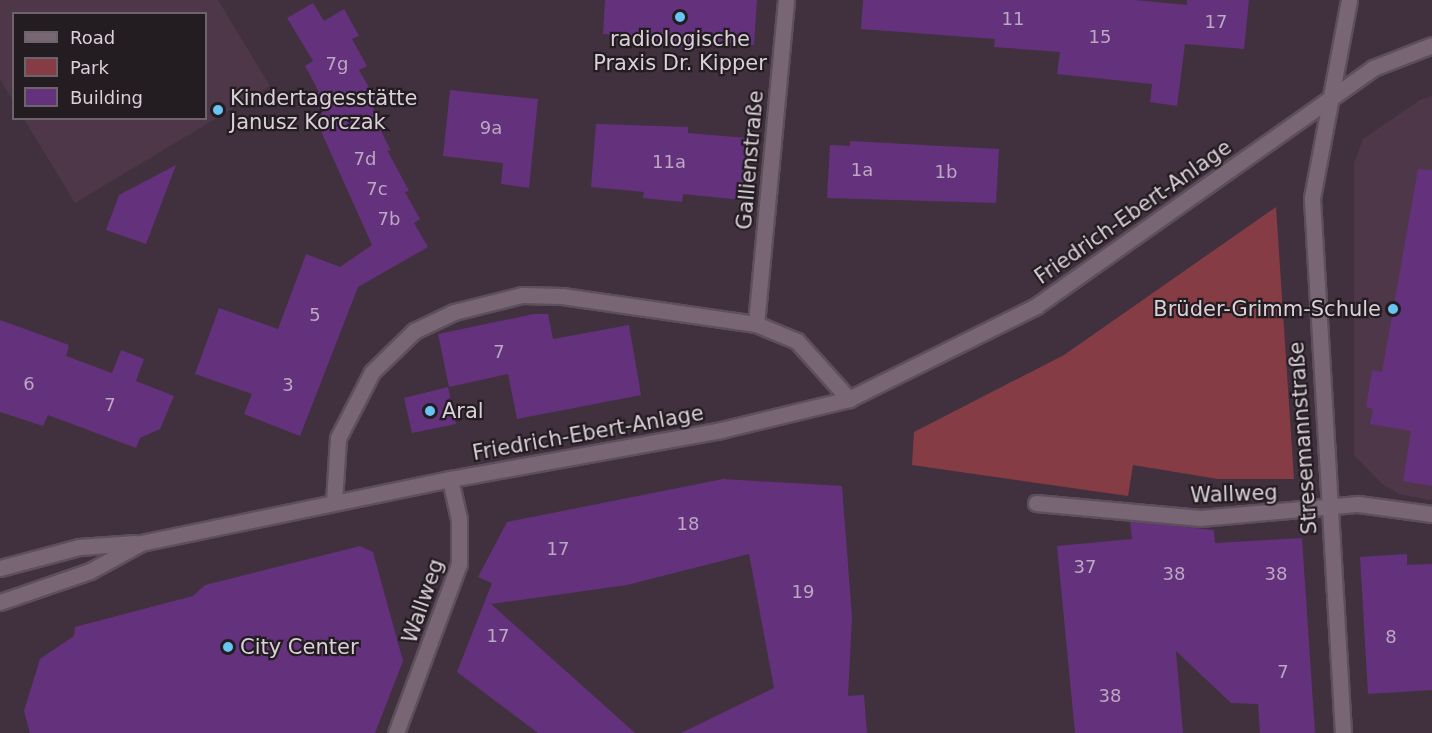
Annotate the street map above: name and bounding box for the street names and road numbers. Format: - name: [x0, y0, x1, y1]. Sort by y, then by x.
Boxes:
- street label: Gallienstraße: [731, 89, 769, 231]
- street label: Friedrich-Ebert-Anlage: [1030, 134, 1236, 290]
- street label: Stresemannstraße: [1284, 341, 1322, 535]
- street label: Friedrich-Ebert-Anlage: [470, 400, 706, 466]
- street label: Wallweg: [1190, 480, 1278, 508]
- street label: Wallweg: [397, 556, 449, 646]

